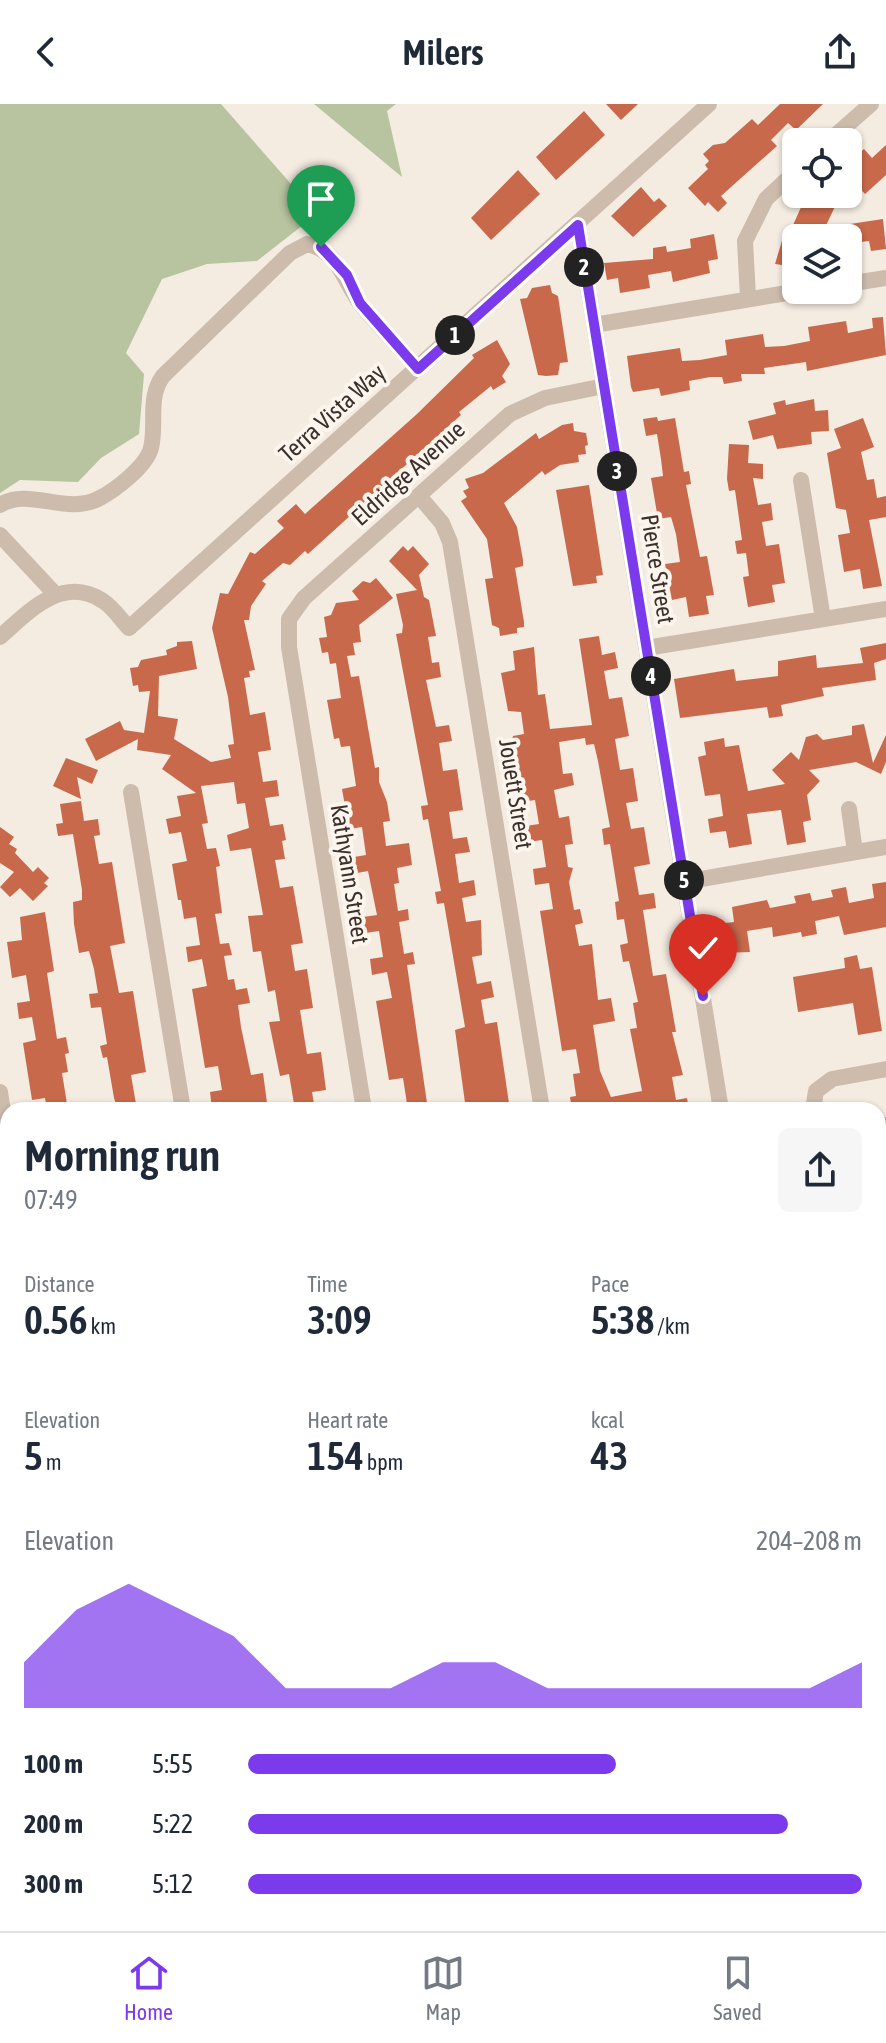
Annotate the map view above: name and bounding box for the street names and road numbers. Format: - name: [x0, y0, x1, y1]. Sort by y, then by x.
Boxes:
- street label: Terra Vista Way: [274, 358, 391, 468]
- street label: Eldridge Avenue: [346, 415, 470, 531]
- street label: Pierce Street: [636, 512, 680, 626]
- street label: Jouett Street: [494, 737, 538, 851]
- street label: Kathyann Street: [326, 802, 374, 946]

